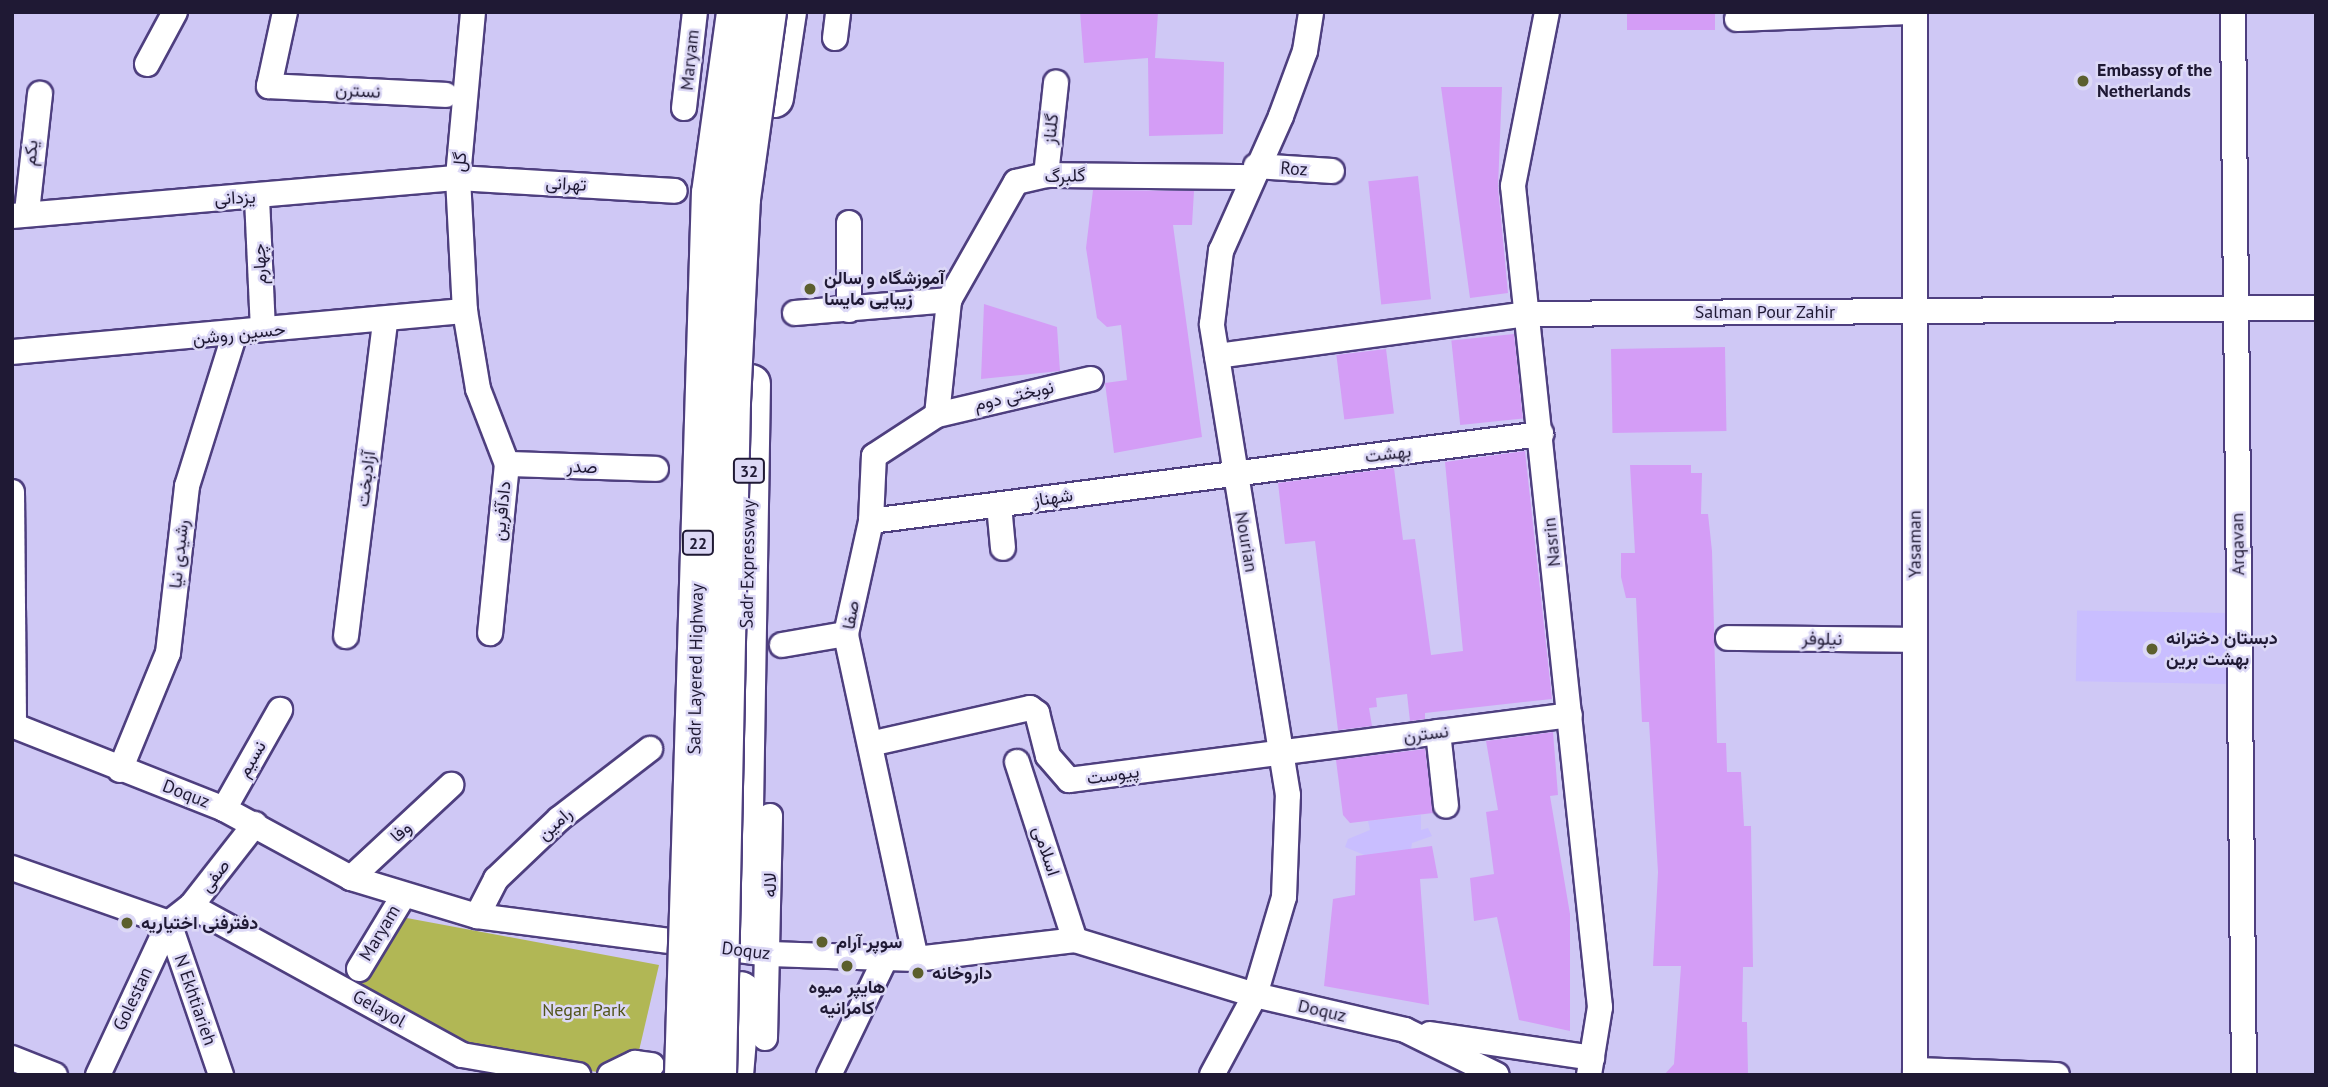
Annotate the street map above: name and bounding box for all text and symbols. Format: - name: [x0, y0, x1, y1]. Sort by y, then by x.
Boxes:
- street label: Maryam: [676, 28, 704, 92]
- place label: Embassy of the Netherlands: [2097, 60, 2213, 102]
- marker: Embassy of the Netherlands: [2075, 73, 2091, 89]
- street label: نسترن: [335, 79, 381, 103]
- street label: گلناز: [1039, 113, 1063, 145]
- street label: یکم: [19, 139, 43, 167]
- street label: گل: [448, 151, 472, 173]
- street label: Roz: [1280, 157, 1308, 181]
- street label: گلبرگ: [1044, 164, 1086, 188]
- street label: تهرانی: [545, 172, 587, 196]
- street label: یزدانی: [214, 186, 256, 210]
- street label: چهارم: [248, 243, 272, 285]
- place label: آموزشگاه و سالن زیبایی مایسا: [824, 268, 944, 310]
- marker: آموزشگاه و سالن زیبایی مایسا: [802, 281, 818, 297]
- street label: Salman Pour Zahir: [1695, 301, 1835, 323]
- street label: حسین روشن: [191, 318, 287, 350]
- street label: نوبختی دوم: [972, 376, 1056, 416]
- street label: بهشت: [1364, 440, 1412, 468]
- street label: آزادبخت: [352, 450, 380, 508]
- street label: صدر: [566, 456, 598, 478]
- road number: 32: [732, 458, 766, 484]
- street label: دادآفرین: [488, 480, 516, 542]
- street label: شهناز: [1032, 485, 1074, 511]
- street label: Sadr Expressway: [736, 499, 760, 629]
- street label: Nourian: [1230, 510, 1262, 574]
- street label: Yasaman: [1904, 510, 1926, 578]
- street label: Arqavan: [2227, 512, 2249, 576]
- street label: Nasrin: [1539, 516, 1565, 568]
- street label: رشیدی نیا: [165, 519, 193, 589]
- road number: 22: [680, 530, 716, 556]
- street label: Sadr Layered Highway: [684, 583, 708, 755]
- street label: صفا: [838, 599, 864, 631]
- street label: نیلوفر: [1802, 628, 1842, 650]
- place label: دبستان دخترانه بهشت برین: [2166, 628, 2278, 670]
- marker: دبستان دخترانه بهشت برین: [2144, 641, 2160, 657]
- street label: نسترن: [1402, 721, 1450, 747]
- street label: نسیم: [233, 737, 271, 781]
- street label: پیوست: [1085, 761, 1141, 789]
- street label: Doquz: [159, 775, 213, 813]
- street label: رامین: [533, 803, 577, 845]
- street label: وفا: [386, 817, 416, 847]
- street label: اسلامی: [1028, 823, 1064, 879]
- street label: صفی: [196, 855, 234, 897]
- street label: لاله: [759, 873, 781, 897]
- street label: Maryam: [355, 901, 405, 965]
- place label: دفترفنی اختیاریه: [141, 912, 258, 934]
- marker: دفترفنی اختیاریه: [119, 915, 135, 931]
- place label: سوپر آرام: [836, 931, 902, 953]
- marker: سوپر آرام: [814, 934, 830, 950]
- street label: Doquz: [720, 937, 772, 965]
- street label: N Ekhtiarieh: [169, 952, 221, 1048]
- marker: هایپر میوه کامرانیه: [839, 958, 855, 974]
- place label: داروخانه: [932, 962, 992, 984]
- street label: Golestan: [109, 964, 157, 1034]
- marker: داروخانه: [910, 965, 926, 981]
- place label: هایپر میوه کامرانیه: [808, 977, 886, 1020]
- street label: Gelayol: [349, 986, 409, 1032]
- street label: Doquz: [1296, 995, 1348, 1027]
- park label: Negar Park: [542, 999, 626, 1021]

